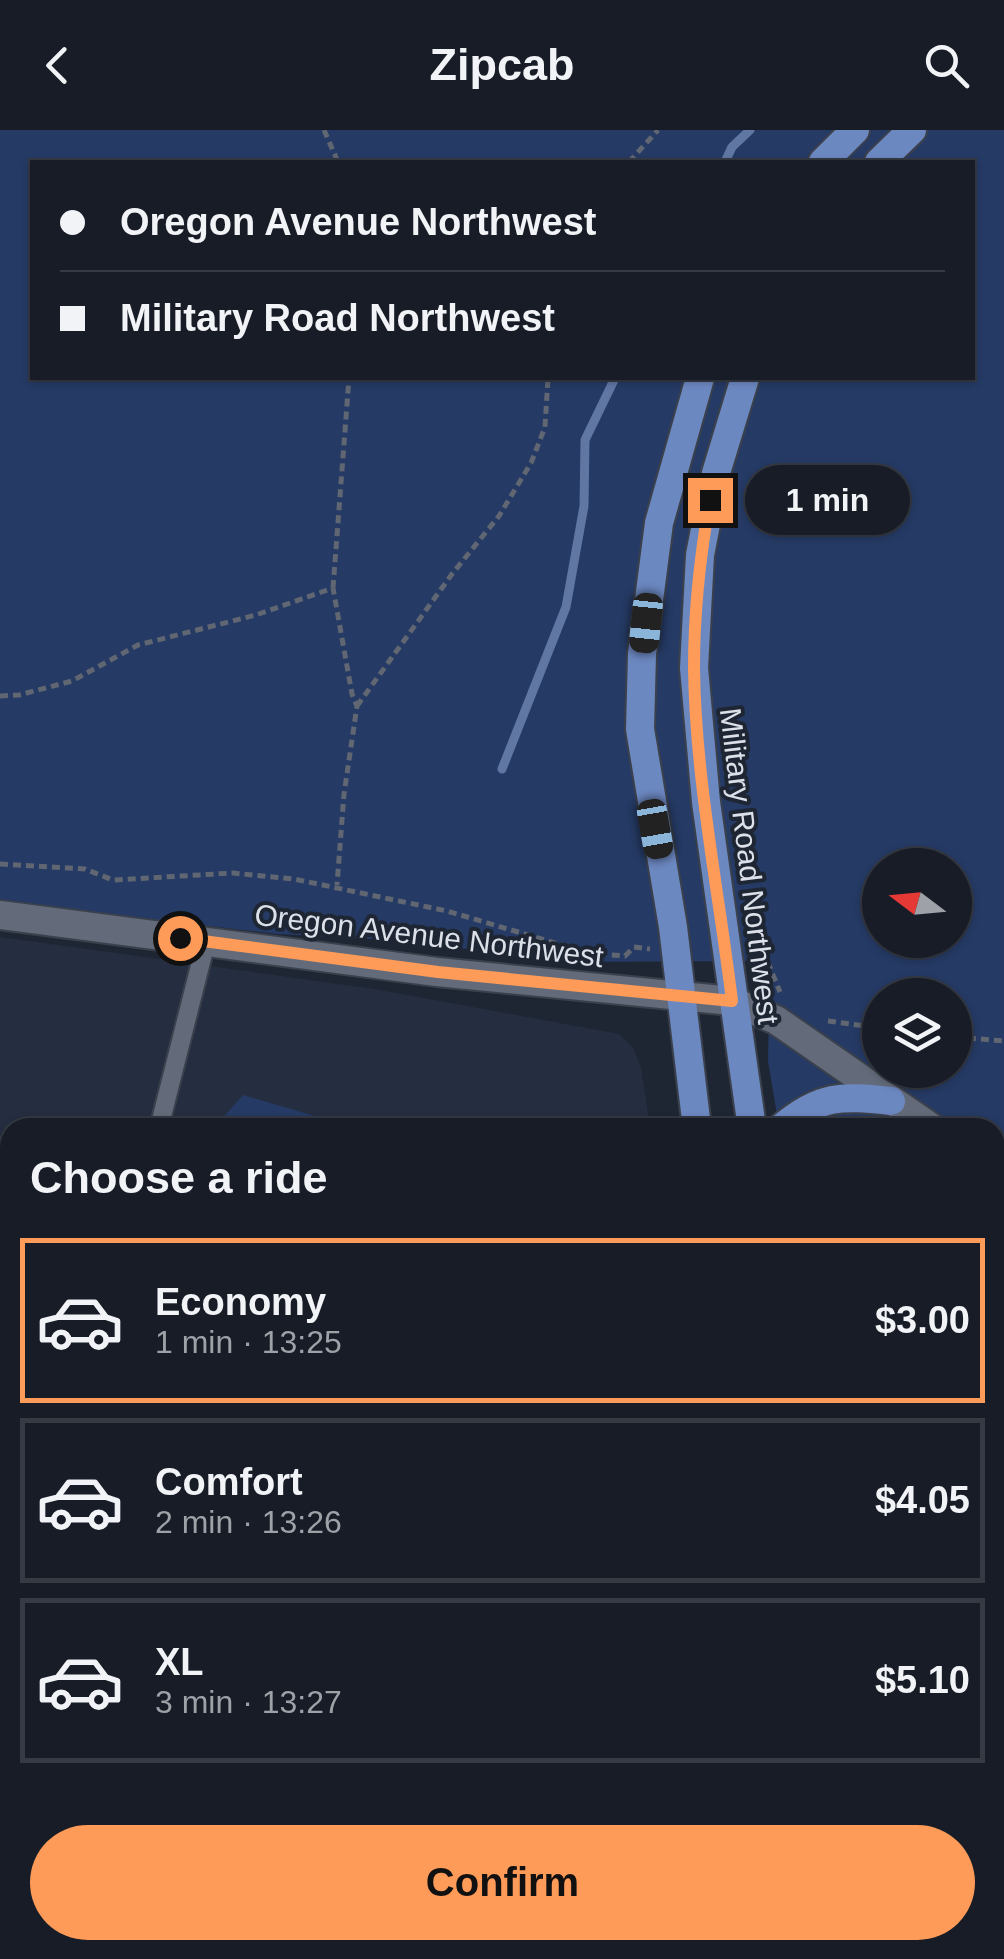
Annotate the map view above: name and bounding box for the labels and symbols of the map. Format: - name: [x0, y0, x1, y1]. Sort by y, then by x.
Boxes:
- callout: 1 min: [745, 465, 910, 535]
- route end: [688, 478, 733, 523]
- car: [628, 592, 664, 654]
- street label: Military Road Northwest: [714, 706, 785, 1027]
- car: [635, 797, 675, 861]
- north arrow: [862, 848, 972, 958]
- street label: Oregon Avenue Northwest: [253, 898, 606, 973]
- route start: [158, 916, 203, 961]

